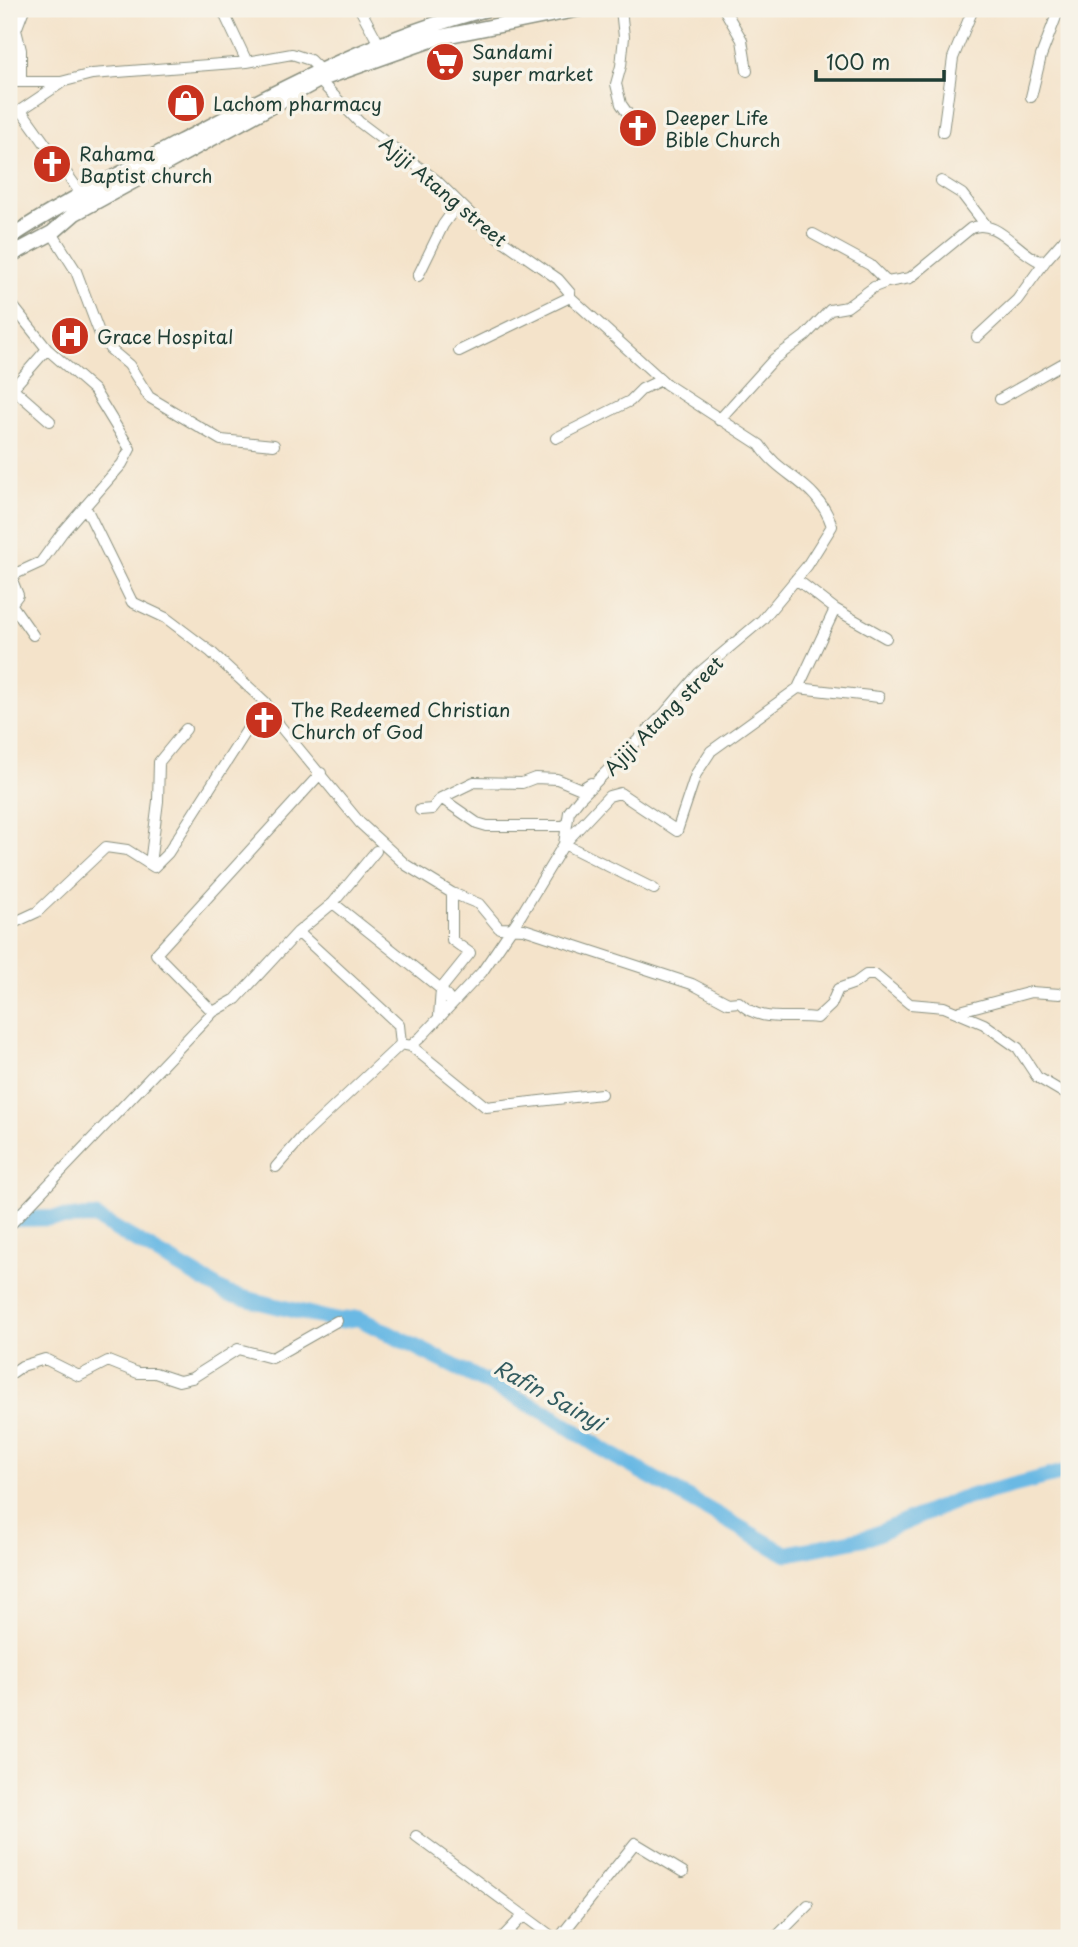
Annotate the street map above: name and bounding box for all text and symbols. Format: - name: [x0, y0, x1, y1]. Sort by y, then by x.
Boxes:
- place label: Sandami super market: [472, 37, 593, 87]
- scale bar: [816, 38, 943, 82]
- supermarket icon: Sandami super market: [424, 41, 466, 83]
- text: 100 m: [826, 45, 890, 77]
- shop icon: Lachom pharmacy: [165, 82, 207, 124]
- place label: Lachom pharmacy: [213, 89, 382, 117]
- place label: Deeper Life Bible Church: [665, 103, 781, 153]
- church icon: Deeper Life Bible Church: [617, 107, 659, 149]
- street label: Ajiji Atang street: [374, 129, 514, 253]
- place label: Rahama Baptist church: [79, 139, 213, 189]
- church icon: Rahama Baptist church: [31, 143, 73, 185]
- hospital icon: Grace Hospital: [49, 315, 91, 357]
- place label: Grace Hospital: [97, 322, 233, 350]
- street label: Ajiji Atang street: [597, 649, 729, 781]
- place label: The Redeemed Christian Church of God: [291, 695, 511, 745]
- church icon: The Redeemed Christian Church of God: [243, 699, 285, 741]
- water label: Rafin Sainyi: [489, 1350, 614, 1439]

